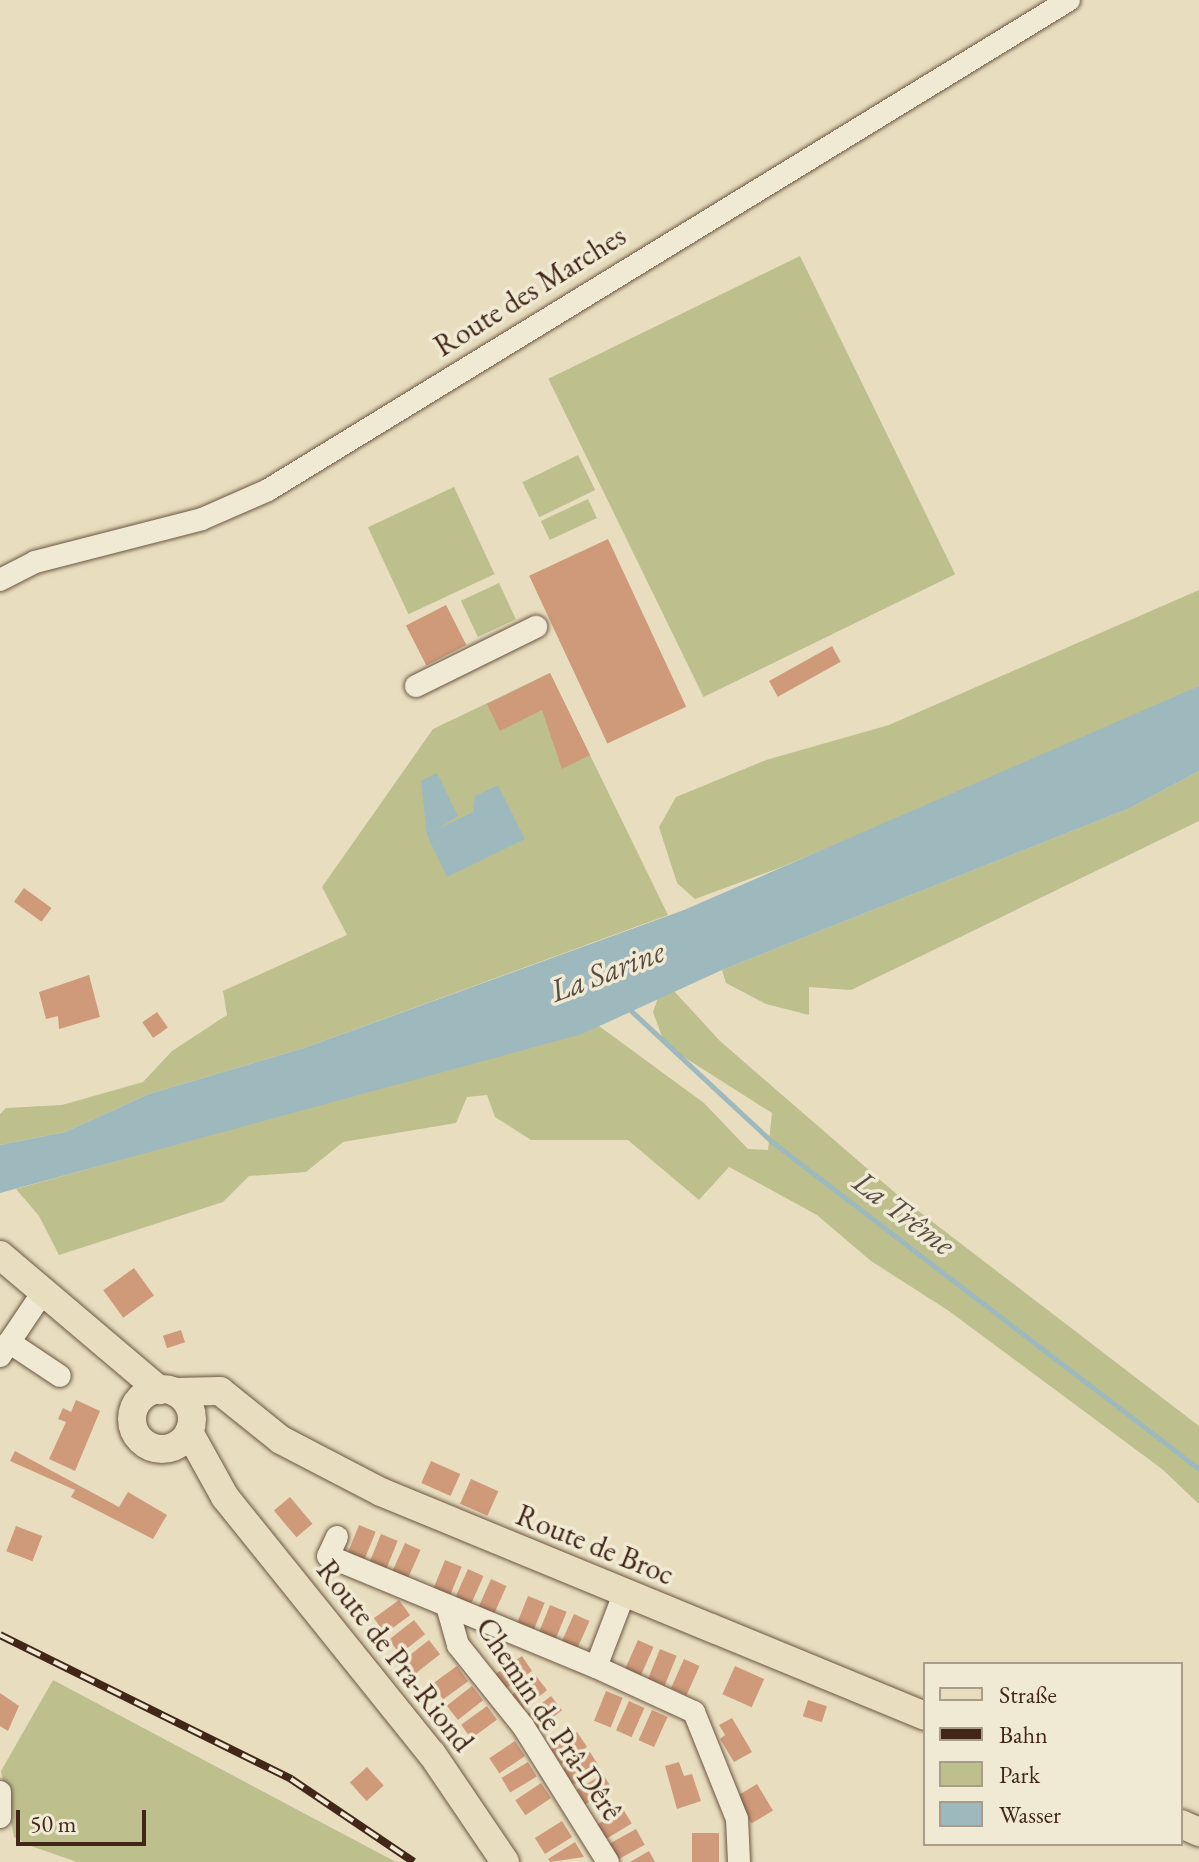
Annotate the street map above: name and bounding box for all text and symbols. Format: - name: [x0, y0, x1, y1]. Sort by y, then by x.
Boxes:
- street label: Route des Marches: [428, 218, 632, 364]
- water label: La Sarine: [544, 932, 670, 1010]
- water label: La Trême: [846, 1162, 962, 1264]
- street label: Route de Broc: [511, 1497, 679, 1593]
- street label: Route de Pra-Riond: [309, 1553, 481, 1759]
- street label: Chemin de Prâ-Dêrê: [468, 1611, 630, 1827]
- legend: [923, 1662, 1183, 1846]
- text: Straße: [999, 1679, 1057, 1710]
- text: Bahn: [999, 1719, 1048, 1750]
- text: Park: [999, 1759, 1040, 1790]
- scale bar: [20, 1794, 150, 1844]
- text: Wasser: [999, 1799, 1061, 1830]
- text: 50 m: [30, 1808, 77, 1839]

